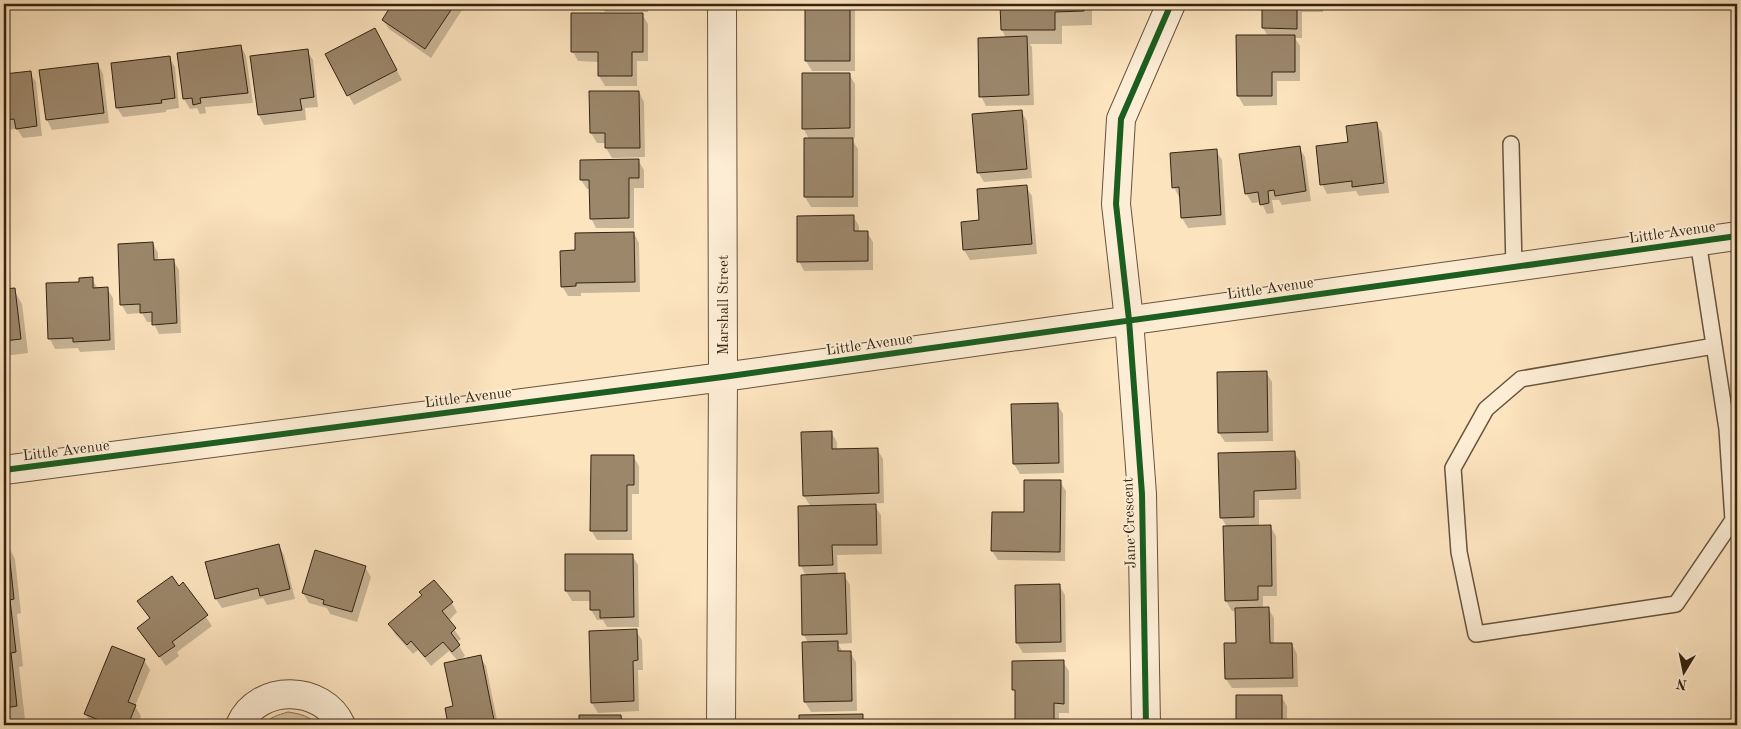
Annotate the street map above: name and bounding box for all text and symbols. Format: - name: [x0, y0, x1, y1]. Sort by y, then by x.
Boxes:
- street label: Little Avenue: [1628, 220, 1717, 247]
- street label: Marshall Street: [717, 255, 732, 355]
- street label: Little Avenue: [1226, 276, 1315, 303]
- street label: Little Avenue: [825, 332, 914, 359]
- street label: Little Avenue: [424, 386, 513, 411]
- street label: Little Avenue: [22, 439, 111, 464]
- street label: Jane Crescent: [1121, 477, 1140, 569]
- north arrow: [1658, 646, 1708, 696]
- text: N: [1675, 676, 1688, 692]

